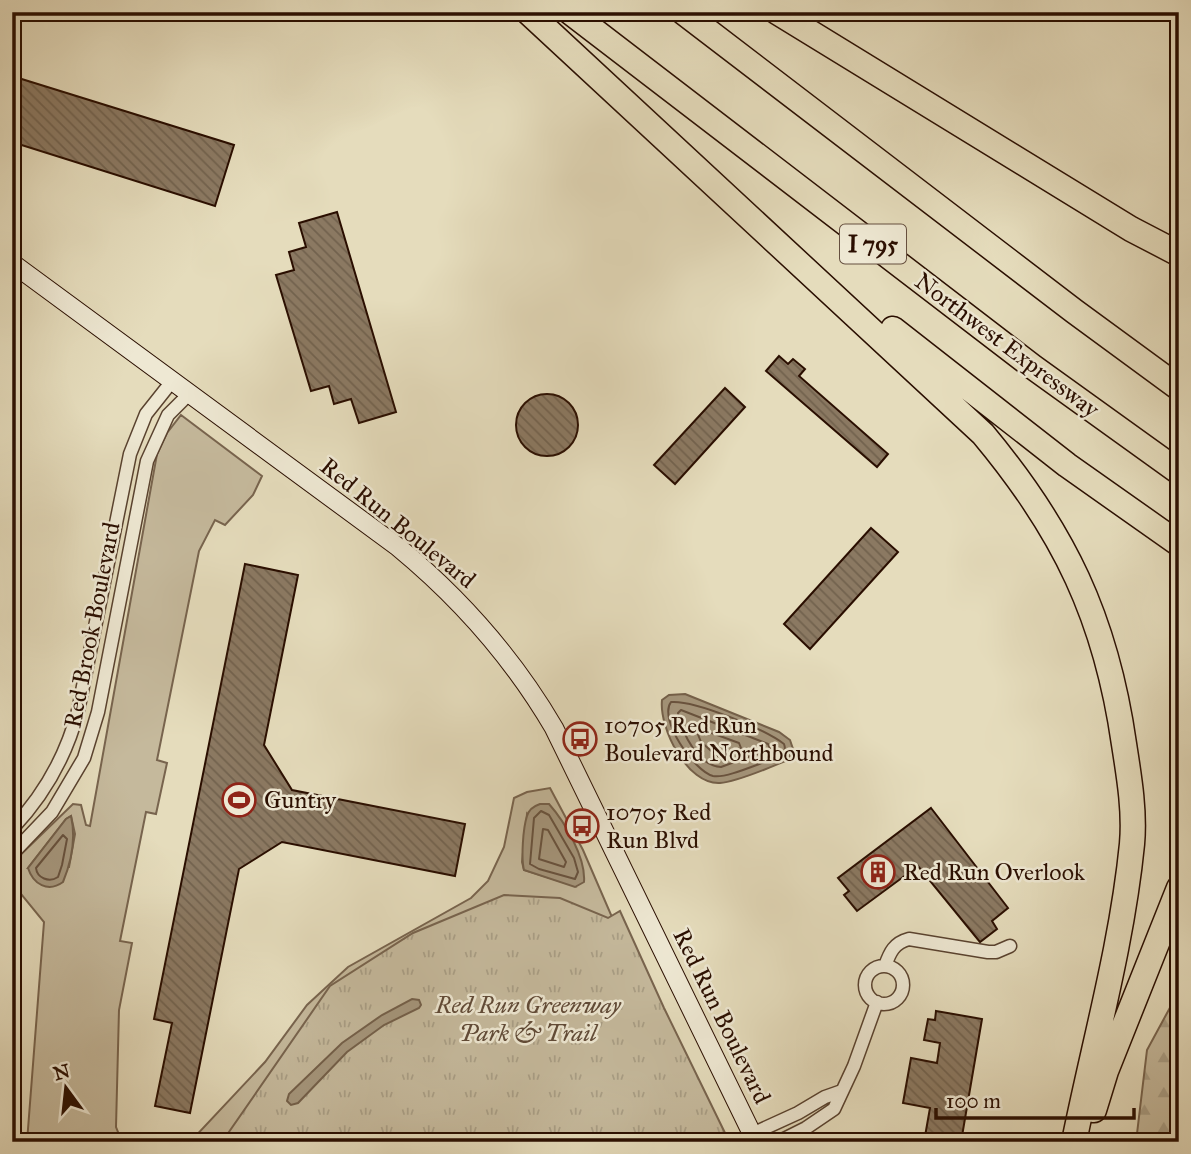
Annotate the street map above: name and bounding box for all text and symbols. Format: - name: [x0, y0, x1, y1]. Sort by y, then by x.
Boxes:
- road number: I 795: [840, 224, 906, 264]
- street label: Northwest Expressway: [909, 266, 1106, 425]
- street label: Red Run Boulevard: [314, 451, 482, 595]
- street label: Red Brook Boulevard: [57, 520, 127, 730]
- place label: 10705 Red Run Boulevard Northbound: [604, 710, 834, 768]
- bus stop icon: 10705 Red Run Boulevard Northbound: [561, 720, 599, 758]
- sports icon: Guntry: [220, 781, 258, 819]
- place label: Guntry: [264, 785, 337, 815]
- place label: 10705 Red Run Blvd: [606, 797, 711, 855]
- bus stop icon: 10705 Red Run Blvd: [563, 807, 601, 845]
- building icon: Red Run Overlook: [859, 853, 897, 891]
- place label: Red Run Overlook: [903, 857, 1086, 887]
- street label: Red Run Boulevard: [667, 923, 777, 1109]
- park label: Red Run Greenway Park & Trail: [434, 990, 622, 1048]
- north arrow: [32, 1052, 102, 1122]
- text: N: [51, 1059, 72, 1085]
- scale bar: [936, 1077, 1133, 1121]
- text: 100 m: [946, 1088, 1001, 1114]

